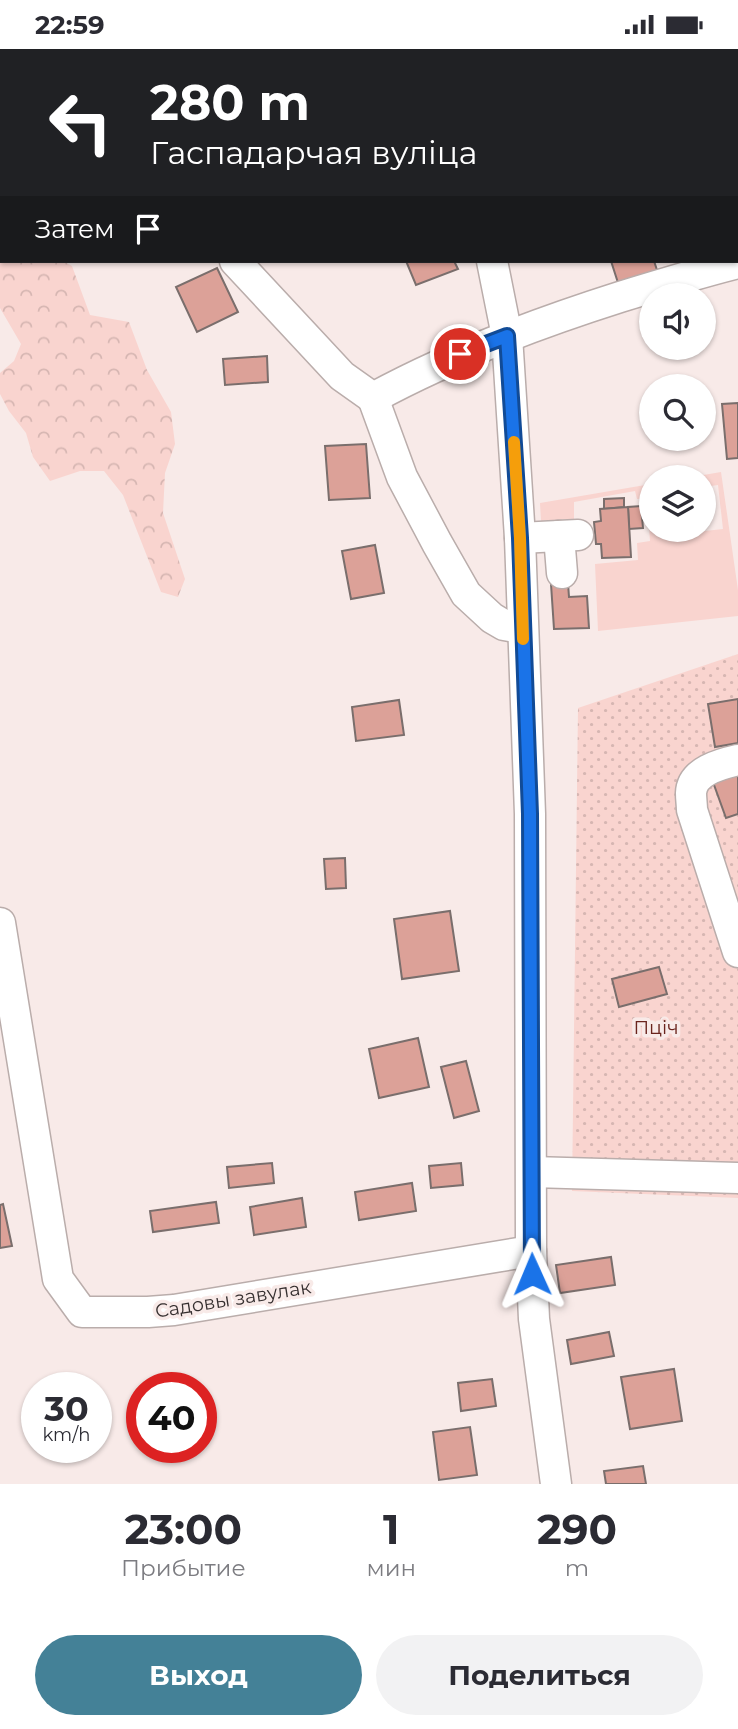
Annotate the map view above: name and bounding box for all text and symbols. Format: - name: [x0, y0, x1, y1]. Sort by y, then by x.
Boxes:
- text: 22:59: [35, 9, 105, 41]
- text: 280 m: [150, 73, 310, 132]
- icon: left: [35, 77, 126, 168]
- text: Гаспадарчая вуліца: [150, 133, 477, 172]
- icon: arrive: [129, 210, 167, 248]
- text: Затем: [35, 213, 115, 245]
- map controls: [639, 283, 716, 542]
- button: sound: [639, 283, 716, 360]
- pin: [430, 324, 490, 384]
- icon: arrive: [441, 335, 479, 373]
- button: search: [639, 374, 716, 451]
- button: layers: [639, 465, 716, 542]
- park label: Пціч: [633, 1016, 679, 1039]
- position arrow: [495, 1237, 569, 1311]
- street label: Садовы завулак: [153, 1275, 313, 1323]
- speed limit sign: 40: [126, 1372, 217, 1463]
- text: 30: [44, 1387, 89, 1430]
- text: km/h: [42, 1424, 91, 1446]
- text: 23:00: [124, 1503, 242, 1555]
- text: 1: [383, 1503, 400, 1555]
- text: 290: [537, 1503, 617, 1555]
- text: Прибытие: [121, 1554, 246, 1582]
- text: мин: [367, 1554, 416, 1582]
- text: m: [565, 1554, 589, 1582]
- button: Выход: [35, 1635, 362, 1715]
- button: Поделиться: [376, 1635, 703, 1715]

